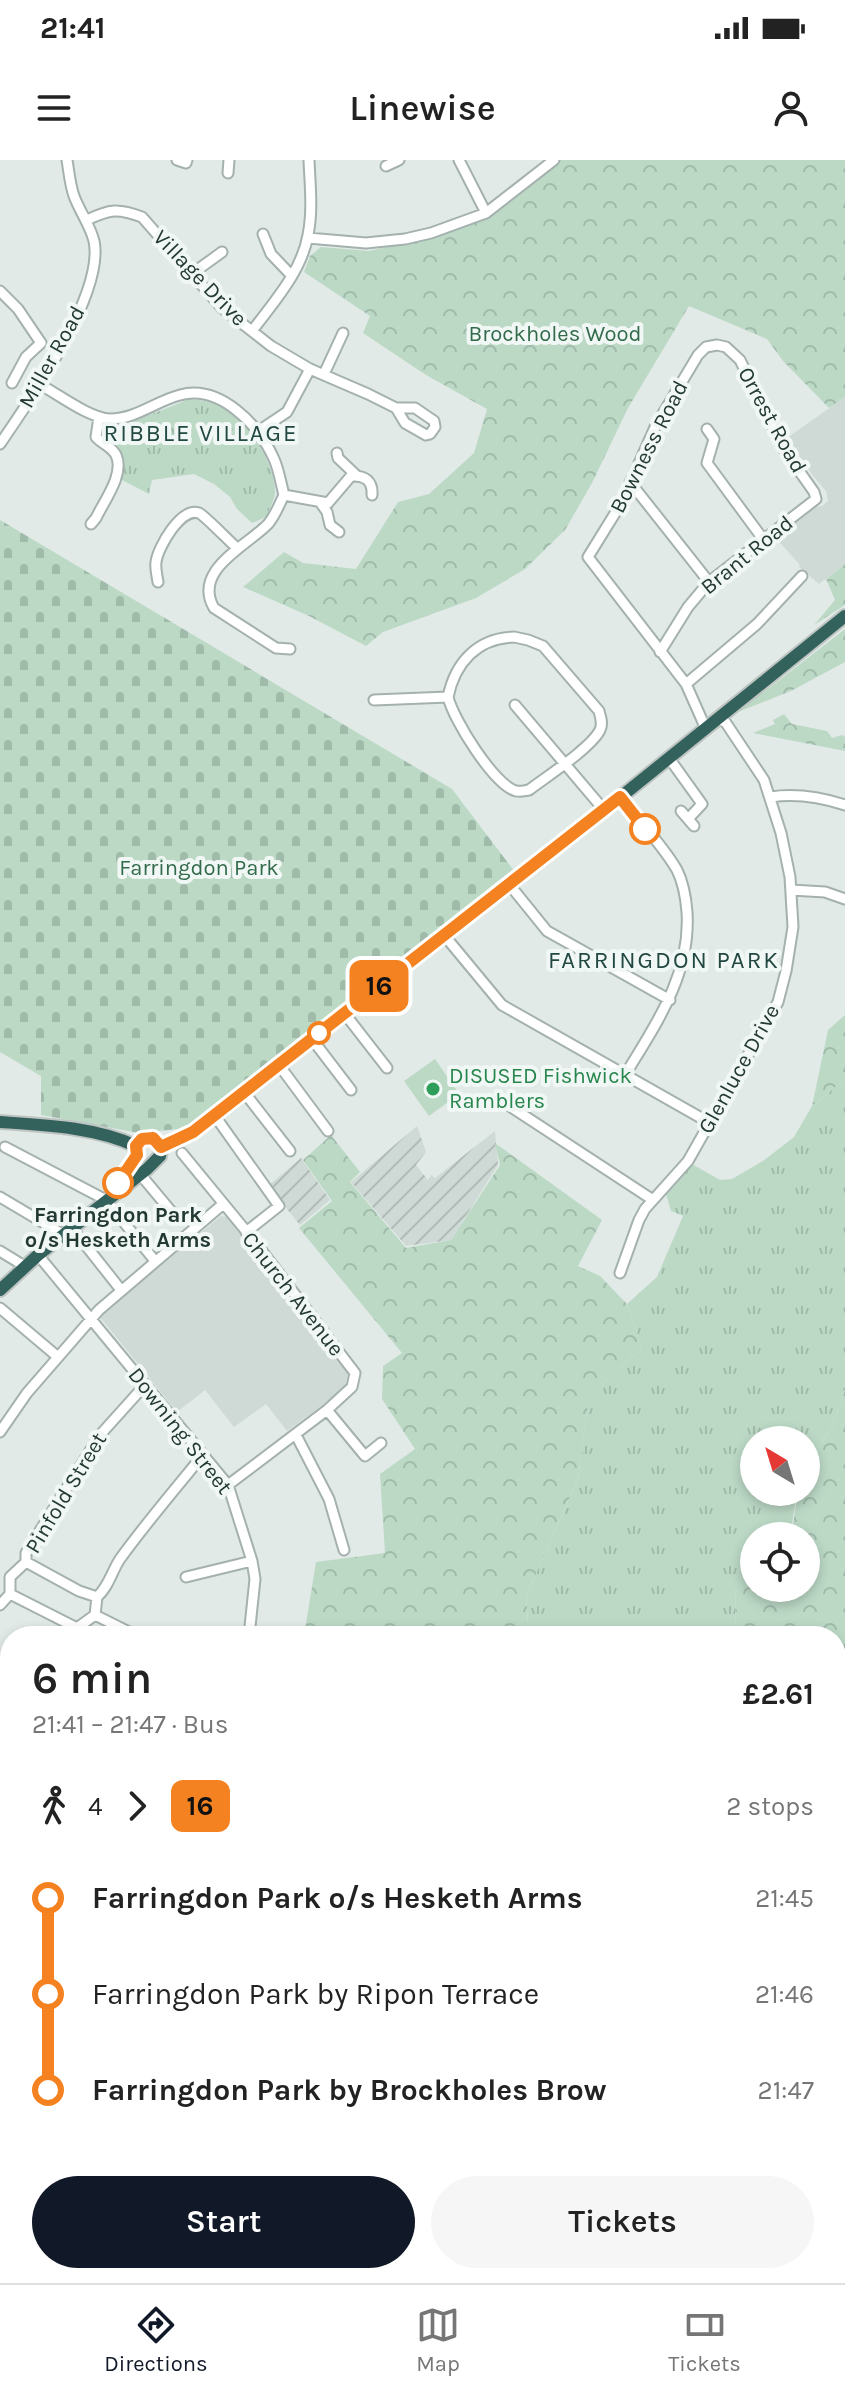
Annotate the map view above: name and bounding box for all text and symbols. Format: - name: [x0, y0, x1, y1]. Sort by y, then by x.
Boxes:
- text: 21:41: [40, 10, 105, 46]
- icon: menu: [32, 86, 76, 130]
- icon: person: [769, 86, 813, 130]
- text: Linewise: [349, 87, 496, 129]
- street label: Village Drive: [148, 224, 252, 332]
- street label: Miller Road: [13, 301, 91, 413]
- park label: Brockholes Wood: [469, 321, 642, 347]
- street label: Orrest Road: [732, 362, 812, 478]
- street label: Bowness Road: [604, 376, 694, 518]
- district label: RIBBLE VILLAGE: [103, 419, 299, 447]
- street label: Brant Road: [696, 510, 798, 600]
- unlabelled marker: [630, 814, 660, 844]
- park label: Farringdon Park: [119, 855, 279, 881]
- district label: FARRINGDON PARK: [548, 946, 780, 974]
- line badge: 16: [343, 960, 415, 1012]
- text: 16: [366, 969, 392, 1002]
- street label: Glenluce Drive: [693, 1000, 785, 1138]
- unlabelled marker: [308, 1022, 330, 1044]
- place label: DISUSED Fishwick Ramblers: [449, 1063, 632, 1114]
- marker: DISUSED Fishwick Ramblers: [424, 1080, 442, 1098]
- marker: Farringdon Park o/s Hesketh Arms: [103, 1168, 133, 1198]
- place label: Farringdon Park o/s Hesketh Arms: [25, 1202, 211, 1253]
- street label: Church Avenue: [236, 1227, 350, 1361]
- street label: Downing Street: [122, 1362, 238, 1500]
- north arrow: [740, 1426, 820, 1506]
- map controls: [740, 1426, 820, 1602]
- street label: Pinfold Street: [20, 1428, 112, 1558]
- button: locate: [740, 1522, 820, 1602]
- text: 6 min: [32, 1653, 152, 1704]
- text: £2.61: [742, 1676, 814, 1712]
- text: 21:41 – 21:47 · Bus: [32, 1709, 228, 1740]
- icon: walk: [32, 1784, 76, 1828]
- icon: forward: [115, 1784, 159, 1828]
- text: 16: [187, 1789, 214, 1822]
- text: 4: [88, 1791, 103, 1822]
- text: 2 stops: [726, 1791, 814, 1822]
- text: Farringdon Park o/s Hesketh Arms: [92, 1880, 583, 1916]
- text: 21:45: [755, 1883, 814, 1914]
- text: Farringdon Park by Ripon Terrace: [92, 1976, 539, 2012]
- text: 21:46: [755, 1979, 814, 2010]
- text: Farringdon Park by Brockholes Brow: [92, 2072, 607, 2108]
- text: 21:47: [758, 2075, 814, 2106]
- button: Start: [32, 2176, 415, 2268]
- button: Tickets: [431, 2176, 814, 2268]
- tab: Directions: [104, 2303, 208, 2377]
- tab: Map: [416, 2303, 460, 2377]
- tab: Tickets: [668, 2303, 741, 2377]

